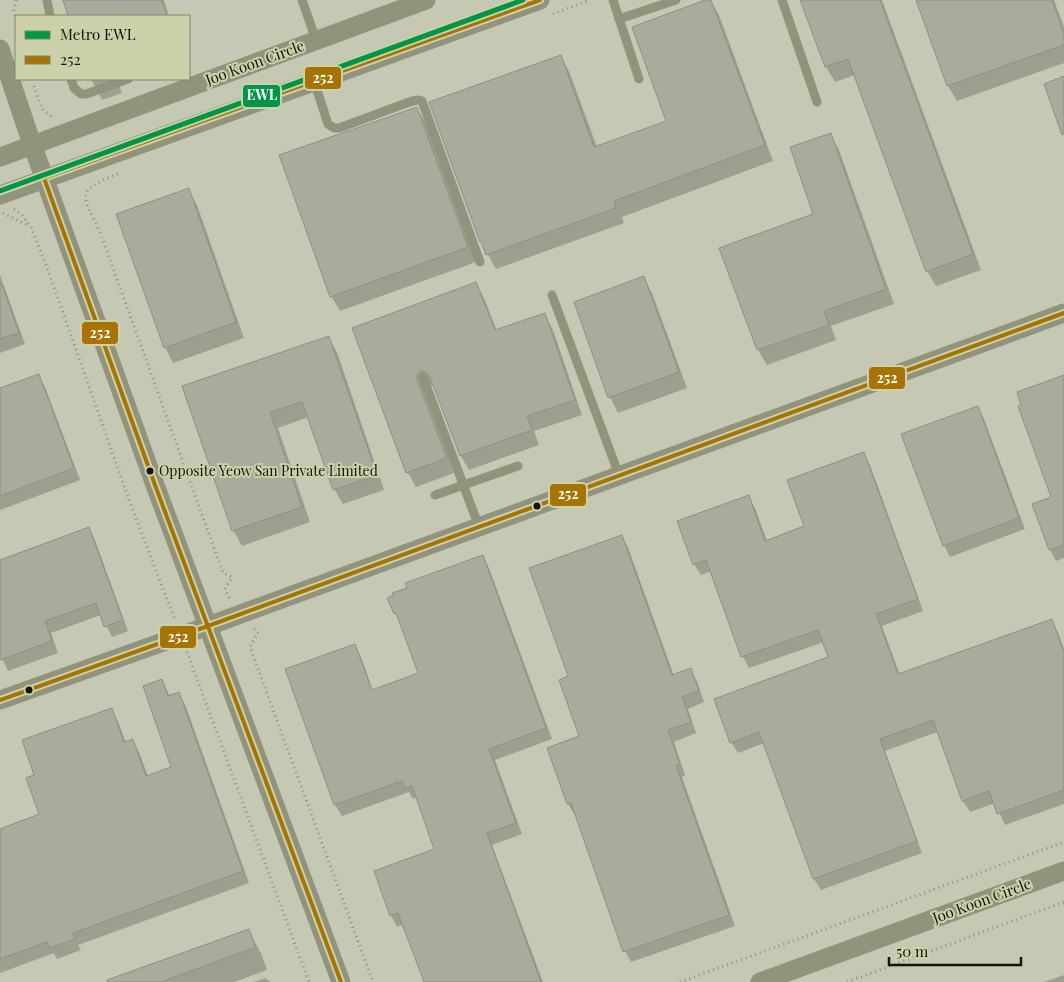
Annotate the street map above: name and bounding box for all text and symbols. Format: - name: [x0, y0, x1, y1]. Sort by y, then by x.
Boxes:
- legend: [15, 15, 190, 80]
- text: Metro EWL: [60, 24, 136, 44]
- street label: Joo Koon Circle: [201, 35, 307, 90]
- text: 252: [60, 49, 81, 69]
- line badge: 252: [304, 66, 342, 90]
- text: 252: [312, 68, 334, 87]
- line badge: EWL: [242, 84, 281, 108]
- text: EWL: [247, 85, 278, 104]
- line badge: 252: [81, 321, 119, 345]
- text: 252: [89, 323, 111, 342]
- line badge: 252: [868, 366, 906, 390]
- text: 252: [876, 368, 898, 387]
- place label: Opposite Yeow San Private Limited: [159, 461, 378, 480]
- marker: Opposite Yeow San Private Limited: [145, 466, 155, 476]
- line badge: 252: [549, 483, 587, 507]
- text: 252: [557, 484, 579, 503]
- unlabelled marker: [532, 501, 542, 511]
- line badge: 252: [159, 625, 197, 649]
- text: 252: [167, 627, 189, 646]
- unlabelled marker: [24, 685, 34, 695]
- street label: Joo Koon Circle: [928, 873, 1034, 928]
- scale bar: [889, 934, 1022, 966]
- text: 50 m: [896, 941, 929, 961]

